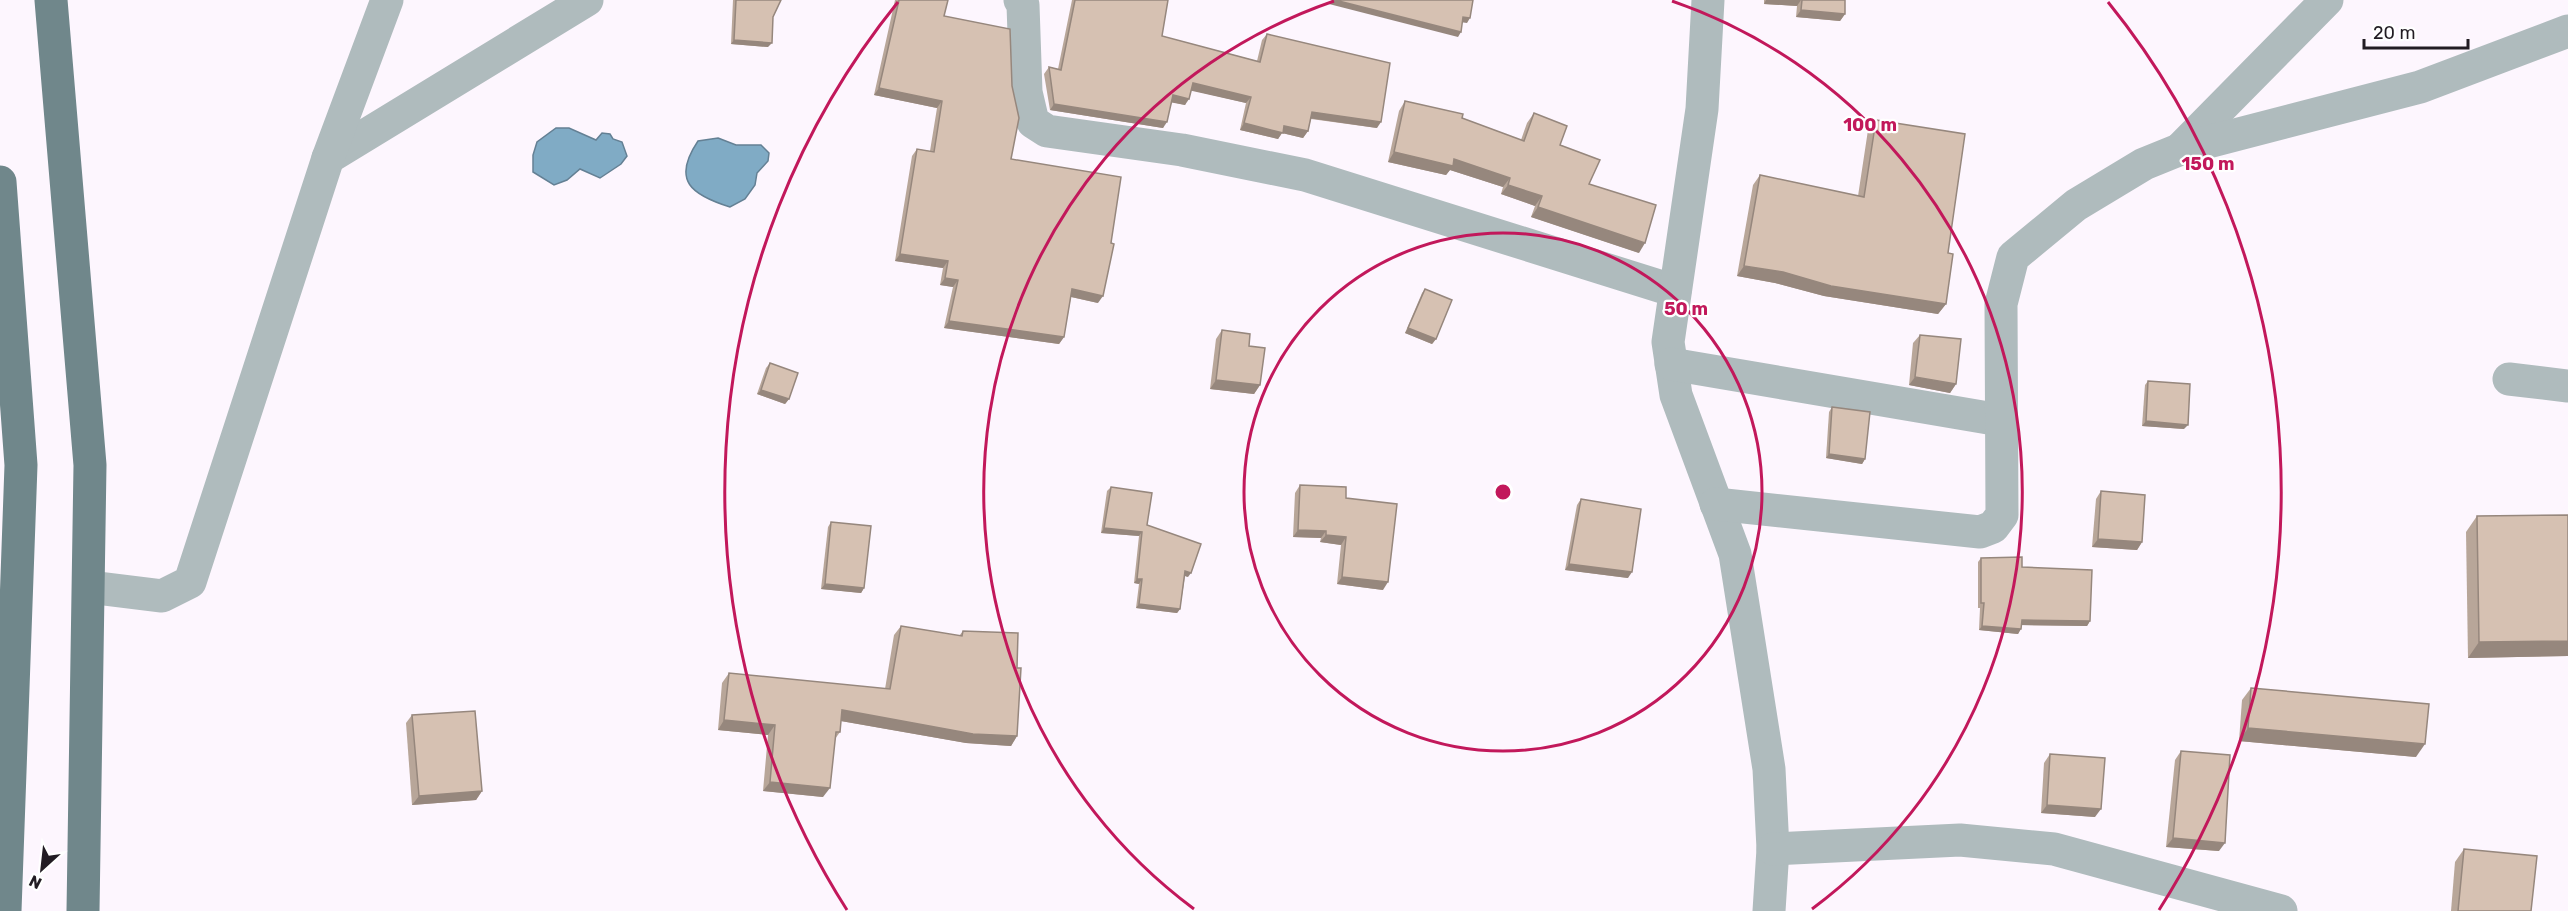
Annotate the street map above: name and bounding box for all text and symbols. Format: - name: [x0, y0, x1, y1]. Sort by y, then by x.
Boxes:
- scale bar: [2364, 12, 2468, 50]
- text: 20 m: [2373, 22, 2415, 44]
- text: 100 m: [1843, 114, 1897, 136]
- text: 150 m: [2181, 153, 2235, 175]
- text: 50 m: [1664, 298, 1708, 320]
- centre of rings: [1493, 482, 1513, 502]
- north arrow: [12, 839, 72, 899]
- text: N: [26, 871, 45, 893]

